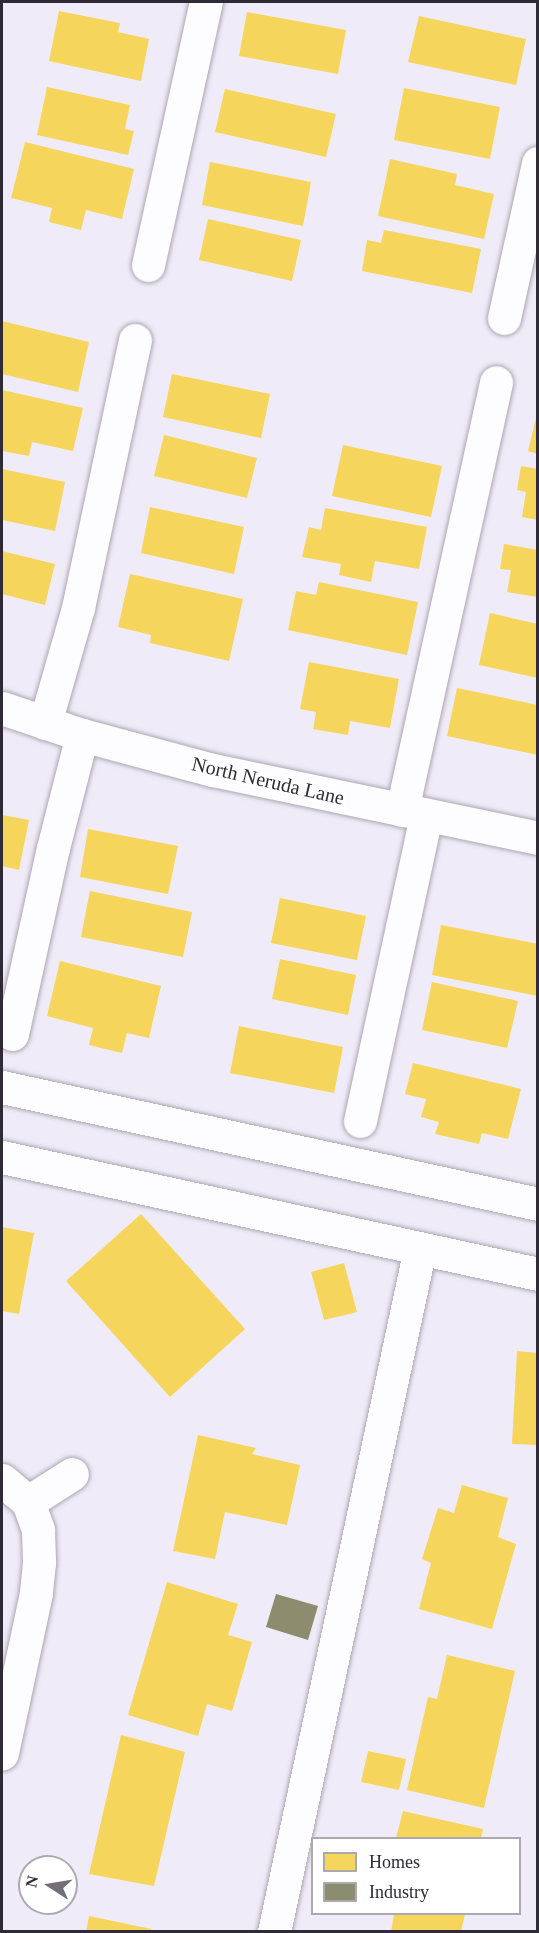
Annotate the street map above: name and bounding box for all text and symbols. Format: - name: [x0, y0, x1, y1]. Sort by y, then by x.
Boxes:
- street label: North Neruda Lane: [190, 752, 346, 810]
- legend: [311, 1837, 521, 1915]
- text: Homes: [369, 1852, 420, 1872]
- north arrow: [18, 1855, 78, 1915]
- text: N: [22, 1874, 41, 1889]
- text: Industry: [369, 1882, 429, 1902]

